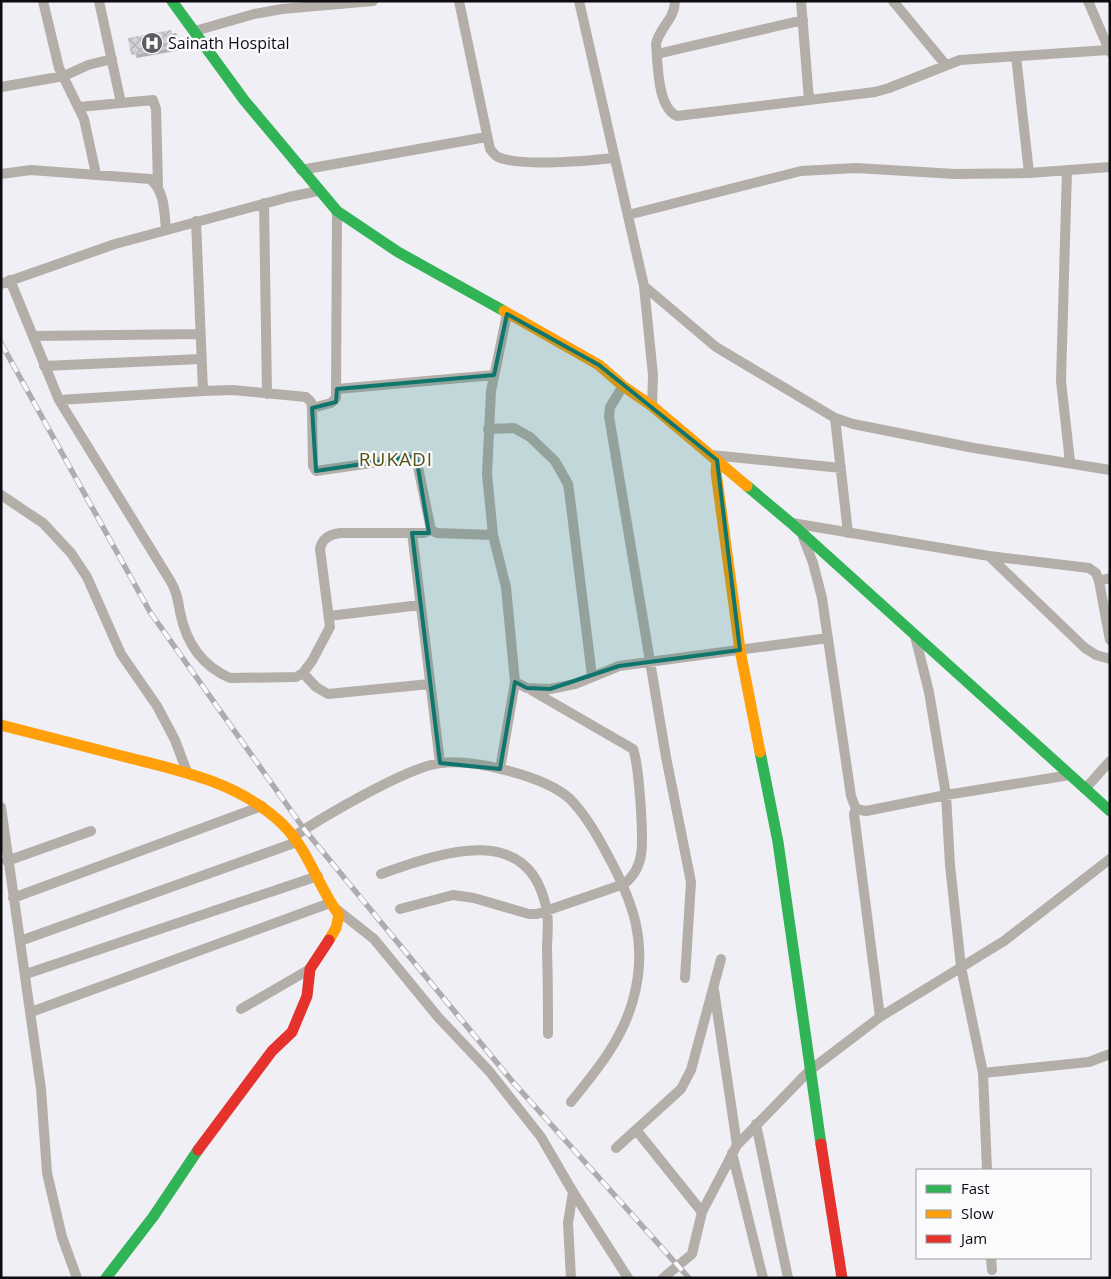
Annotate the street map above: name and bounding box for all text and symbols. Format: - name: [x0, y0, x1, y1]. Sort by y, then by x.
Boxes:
- hospital icon: Sainath Hospital: [140, 31, 164, 55]
- place label: Sainath Hospital: [168, 32, 290, 54]
- district label: RUKADI: [359, 446, 433, 472]
- legend: [916, 1169, 1091, 1259]
- text: Fast: [961, 1178, 990, 1198]
- text: Slow: [961, 1203, 994, 1223]
- text: Jam: [959, 1228, 987, 1248]

